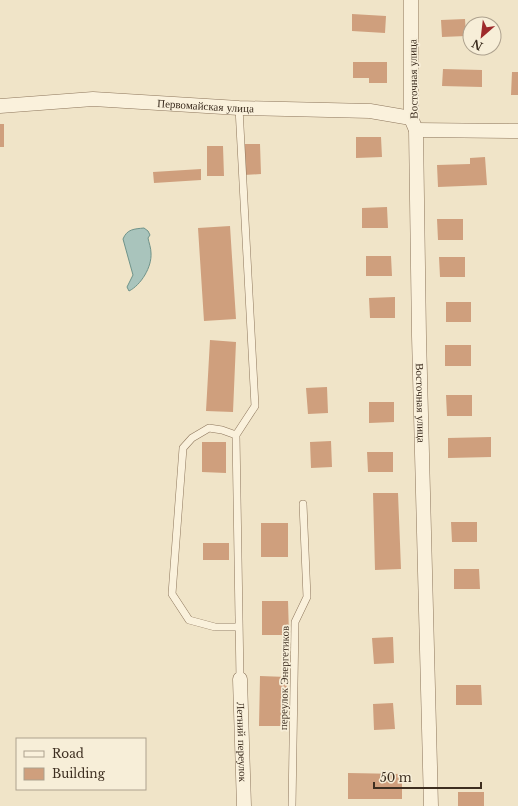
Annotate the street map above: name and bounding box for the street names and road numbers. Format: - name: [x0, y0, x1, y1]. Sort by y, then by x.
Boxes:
- street label: Восточная улица: [405, 39, 421, 119]
- street label: Первомайская улица: [157, 96, 254, 115]
- street label: Восточная улица: [413, 363, 429, 443]
- street label: переулок Энергетиков: [276, 626, 292, 730]
- street label: Летний переулок: [234, 702, 250, 783]

